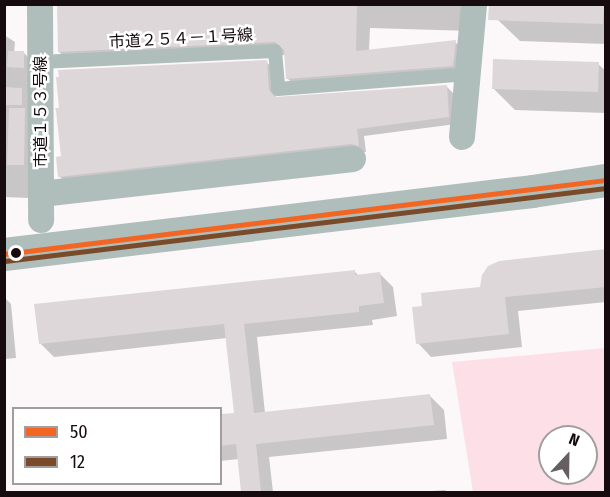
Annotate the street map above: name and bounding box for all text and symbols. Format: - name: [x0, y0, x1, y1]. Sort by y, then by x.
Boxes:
- street label: 市道２５４－１号線: [109, 26, 253, 52]
- street label: 市道１５３号線: [31, 56, 51, 168]
- unlabelled marker: [10, 247, 22, 259]
- legend: [12, 407, 222, 485]
- text: 50: [70, 421, 88, 443]
- north arrow: [538, 425, 598, 485]
- text: N: [566, 429, 582, 450]
- text: 12: [70, 451, 85, 473]

